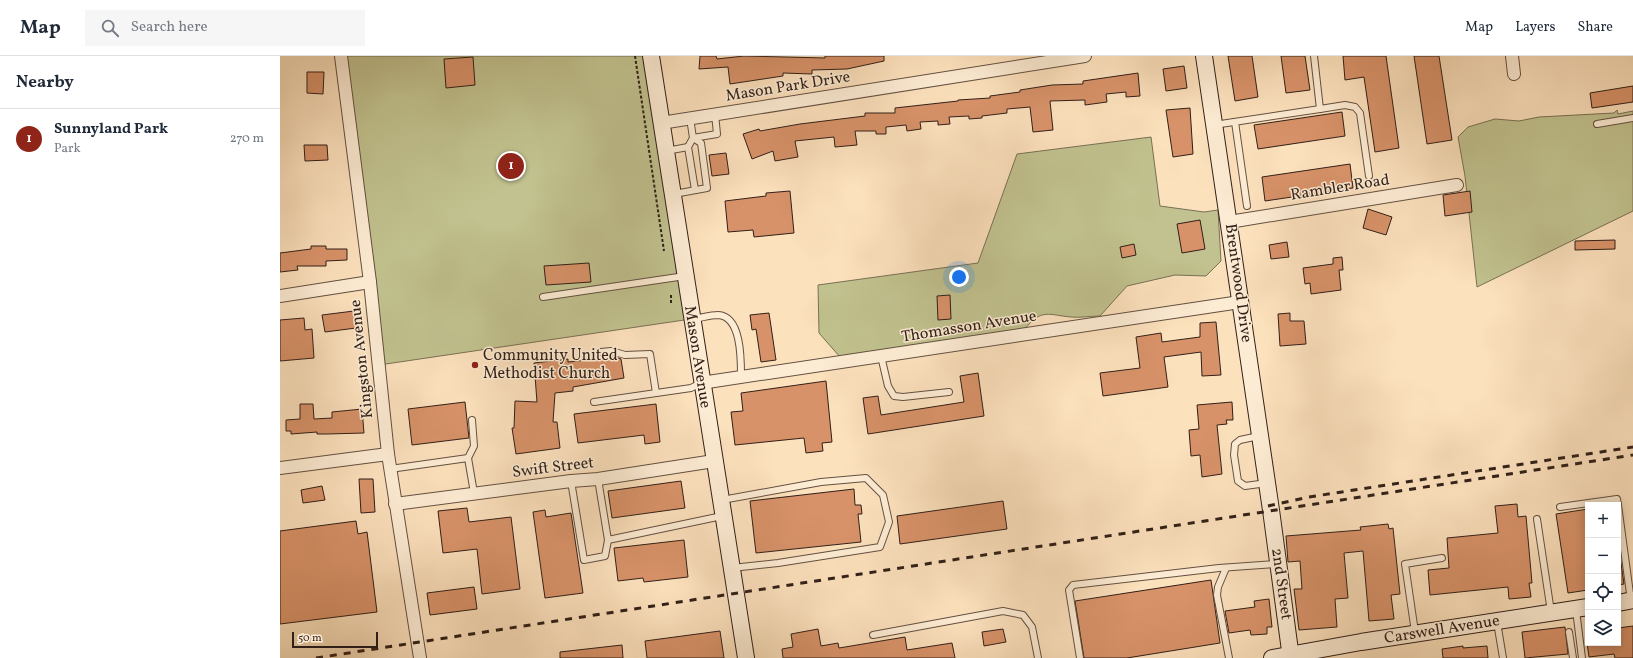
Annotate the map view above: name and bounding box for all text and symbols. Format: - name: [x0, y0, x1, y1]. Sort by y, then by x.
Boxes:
- search box: [85, 10, 365, 46]
- text: Map: [20, 15, 61, 41]
- icon: search: [99, 17, 121, 39]
- text: Search here: [131, 17, 208, 38]
- text: Map: [1465, 18, 1493, 37]
- text: Layers: [1515, 18, 1555, 37]
- text: Share: [1577, 18, 1613, 37]
- street label: Mason Park Drive: [724, 66, 852, 108]
- text: Nearby: [16, 71, 74, 94]
- text: Sunnyland Park: [54, 119, 168, 140]
- text: 1: [26, 130, 32, 148]
- text: 270 m: [230, 130, 264, 148]
- text: Park: [54, 140, 81, 158]
- pin: 1: [498, 151, 524, 181]
- street label: Rambler Road: [1289, 169, 1391, 207]
- street label: Brentwood Drive: [1219, 222, 1257, 344]
- your location: [949, 267, 969, 287]
- street label: Kingston Avenue: [345, 299, 379, 419]
- street label: Mason Avenue: [678, 304, 716, 410]
- street label: Thomasson Avenue: [900, 305, 1038, 349]
- place label: Community United Methodist Church: [483, 345, 618, 385]
- marker: Community United Methodist Church: [470, 360, 480, 370]
- street label: Swift Street: [511, 452, 596, 484]
- map controls: [1585, 502, 1621, 646]
- button: +: [1585, 502, 1621, 538]
- button: −: [1585, 538, 1621, 574]
- street label: 2nd Street: [1265, 547, 1297, 622]
- button: locate: [1585, 574, 1621, 610]
- street label: Carswell Avenue: [1383, 610, 1501, 650]
- button: layers: [1585, 610, 1621, 646]
- scale bar: [292, 630, 378, 649]
- text: 50 m: [298, 631, 322, 646]

